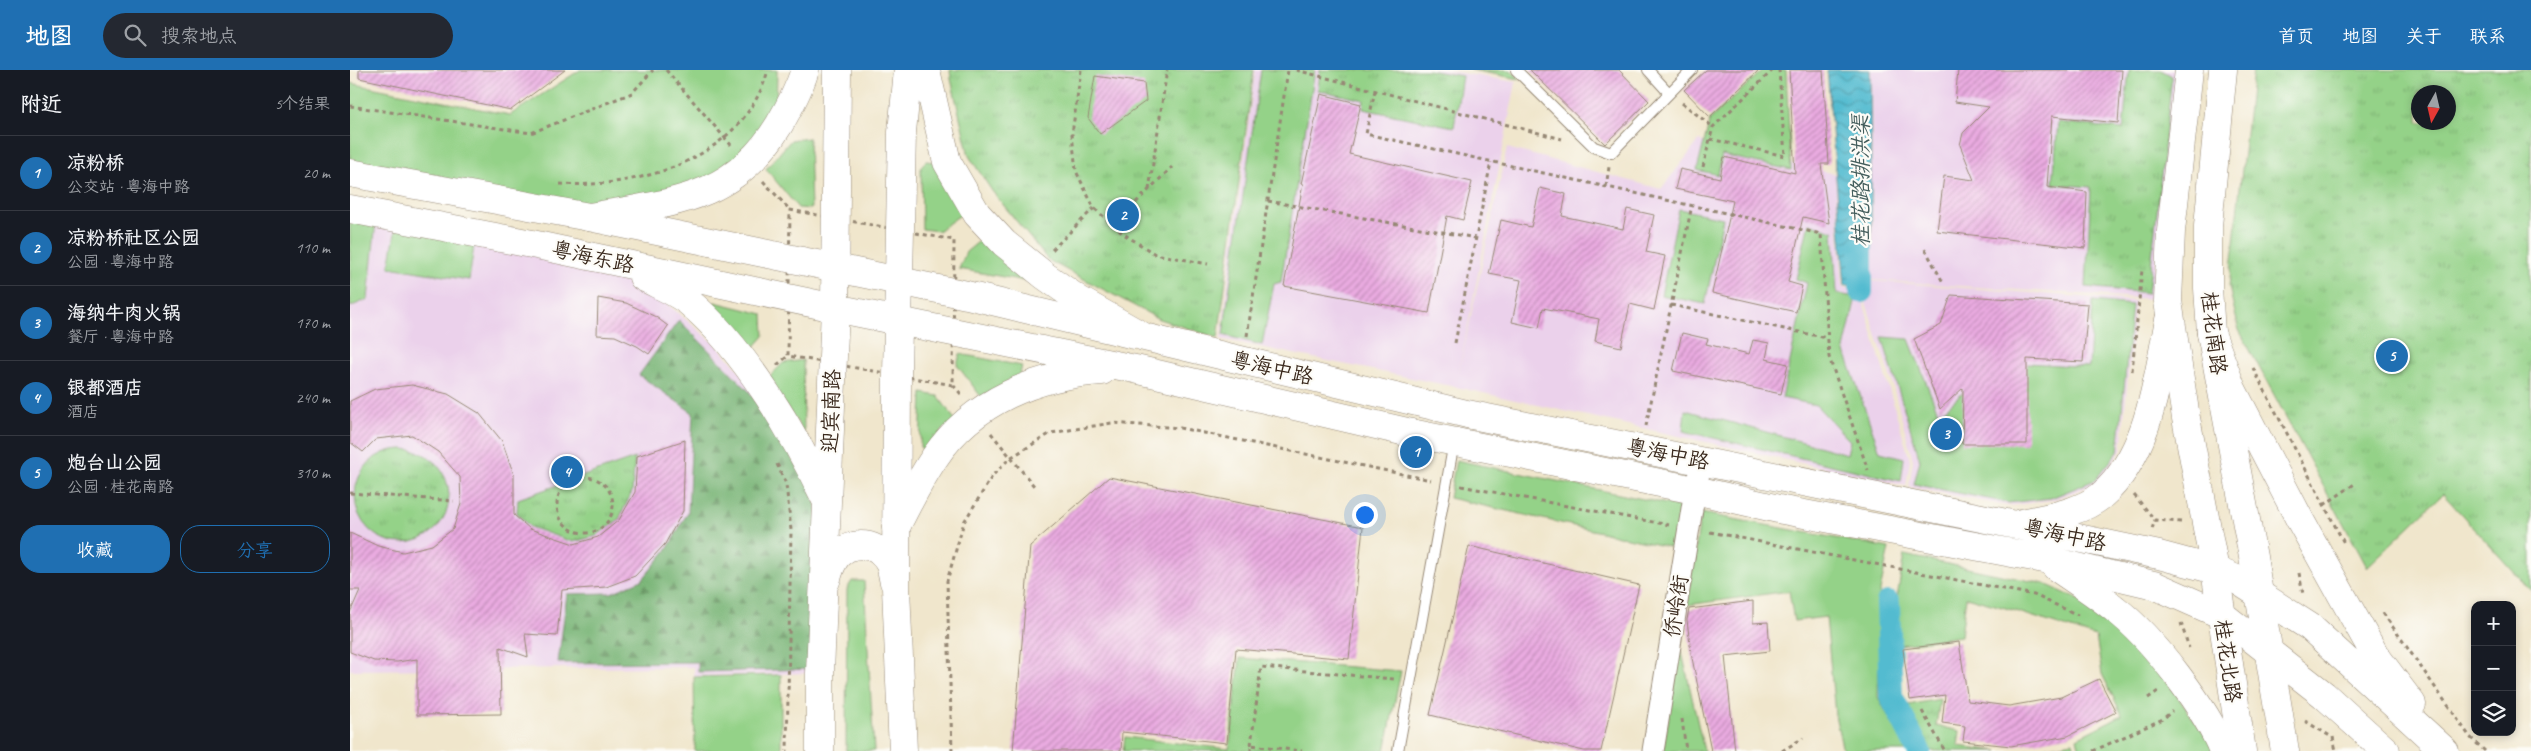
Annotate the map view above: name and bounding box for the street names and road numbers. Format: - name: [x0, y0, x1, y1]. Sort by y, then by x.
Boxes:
- street label: 粤海东路: [549, 236, 637, 278]
- street label: 桂花南路: [2196, 290, 2232, 376]
- street label: 粤海中路: [1228, 346, 1316, 390]
- street label: 迎宾南路: [817, 369, 845, 453]
- street label: 粤海中路: [1624, 433, 1712, 475]
- street label: 粤海中路: [2021, 514, 2109, 556]
- street label: 侨岭街: [1658, 573, 1694, 639]
- street label: 桂花北路: [2209, 618, 2247, 704]

